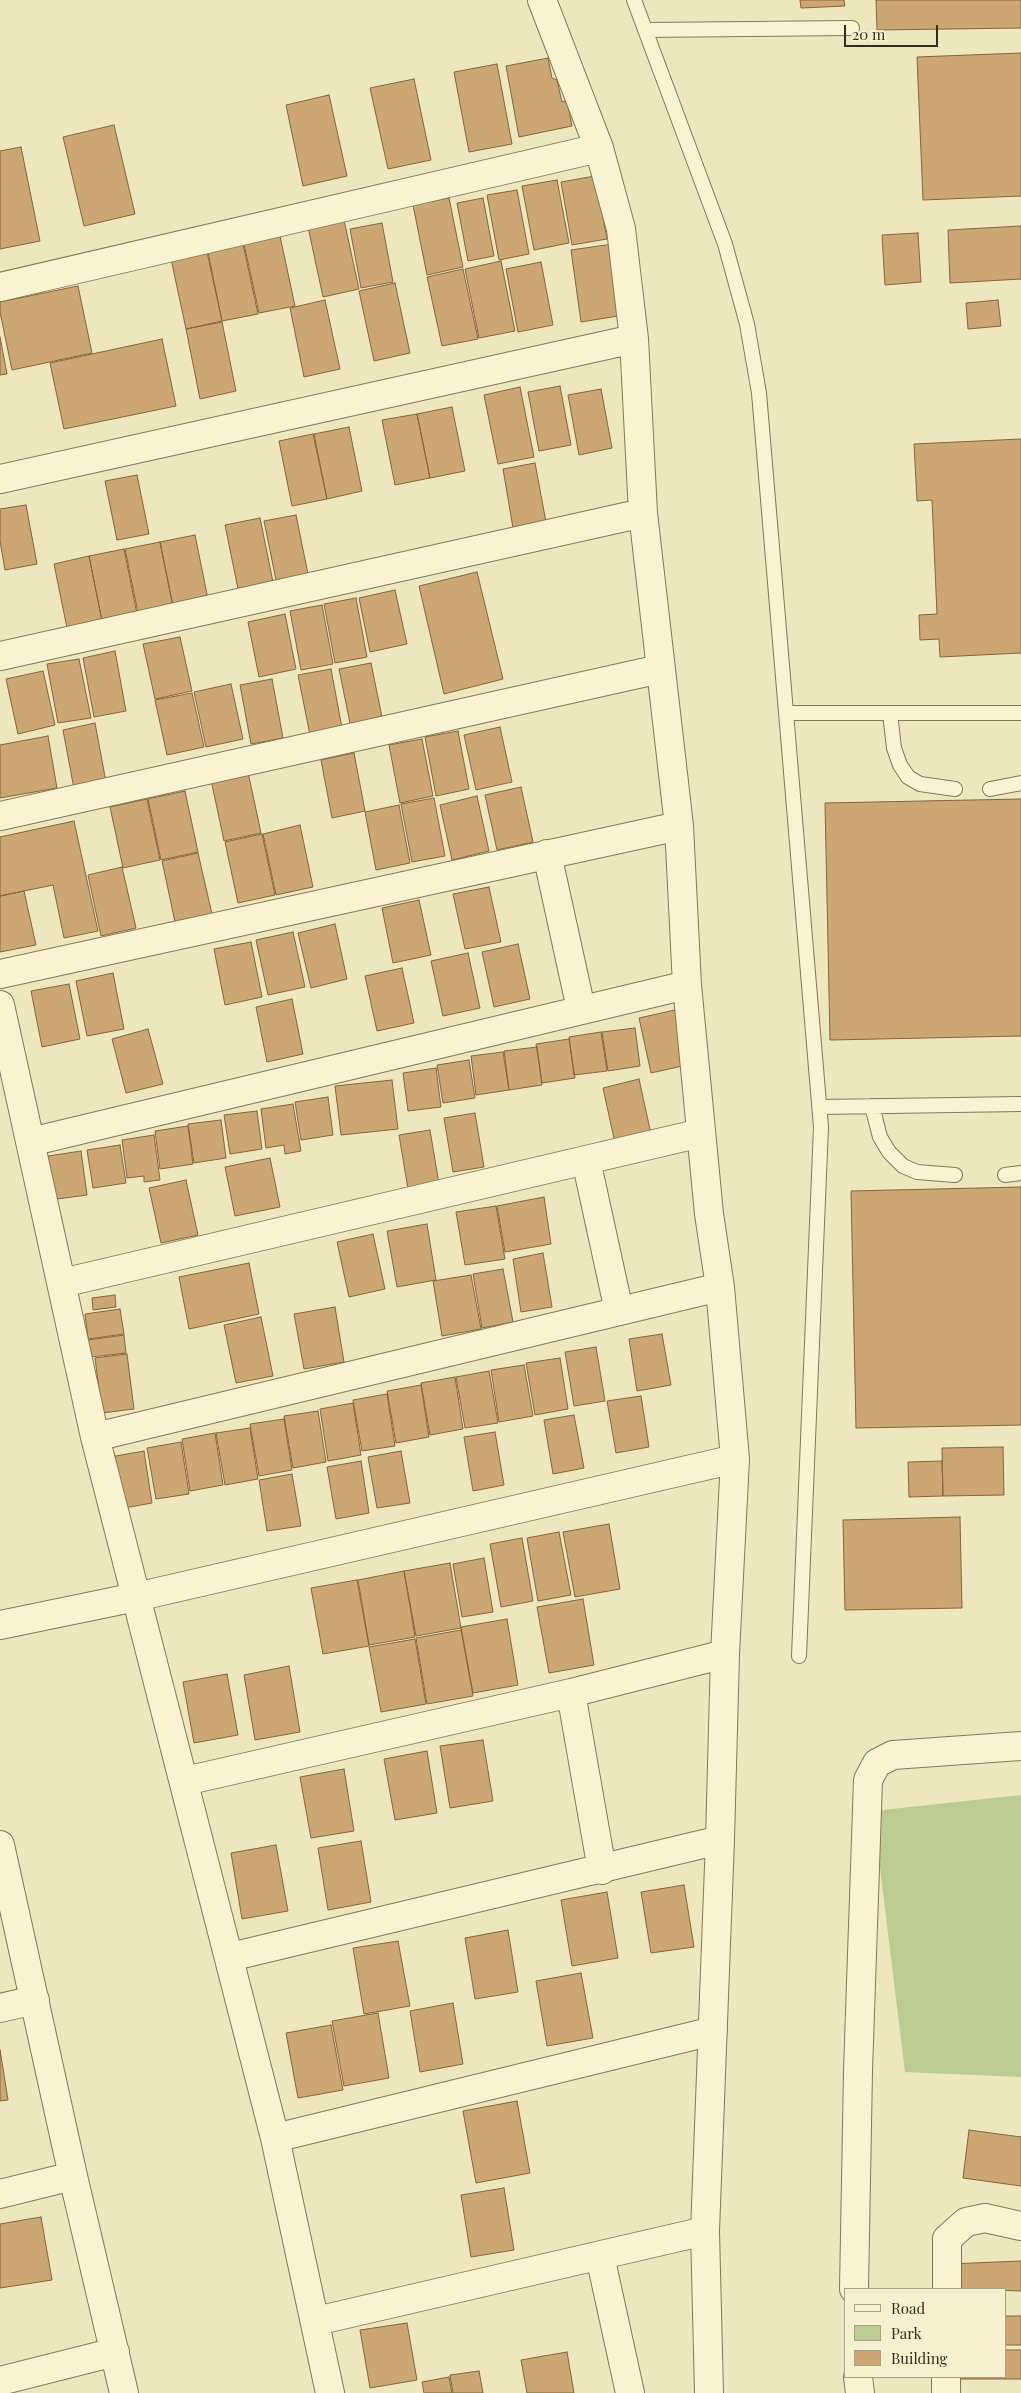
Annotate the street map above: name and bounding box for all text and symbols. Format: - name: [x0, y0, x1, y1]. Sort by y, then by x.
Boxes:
- scale bar: [846, 15, 940, 47]
- text: 20 m: [852, 24, 885, 44]
- legend: [844, 2288, 1006, 2378]
- text: Road: [891, 2298, 925, 2318]
- text: Park: [891, 2323, 922, 2343]
- text: Building: [891, 2348, 947, 2368]

